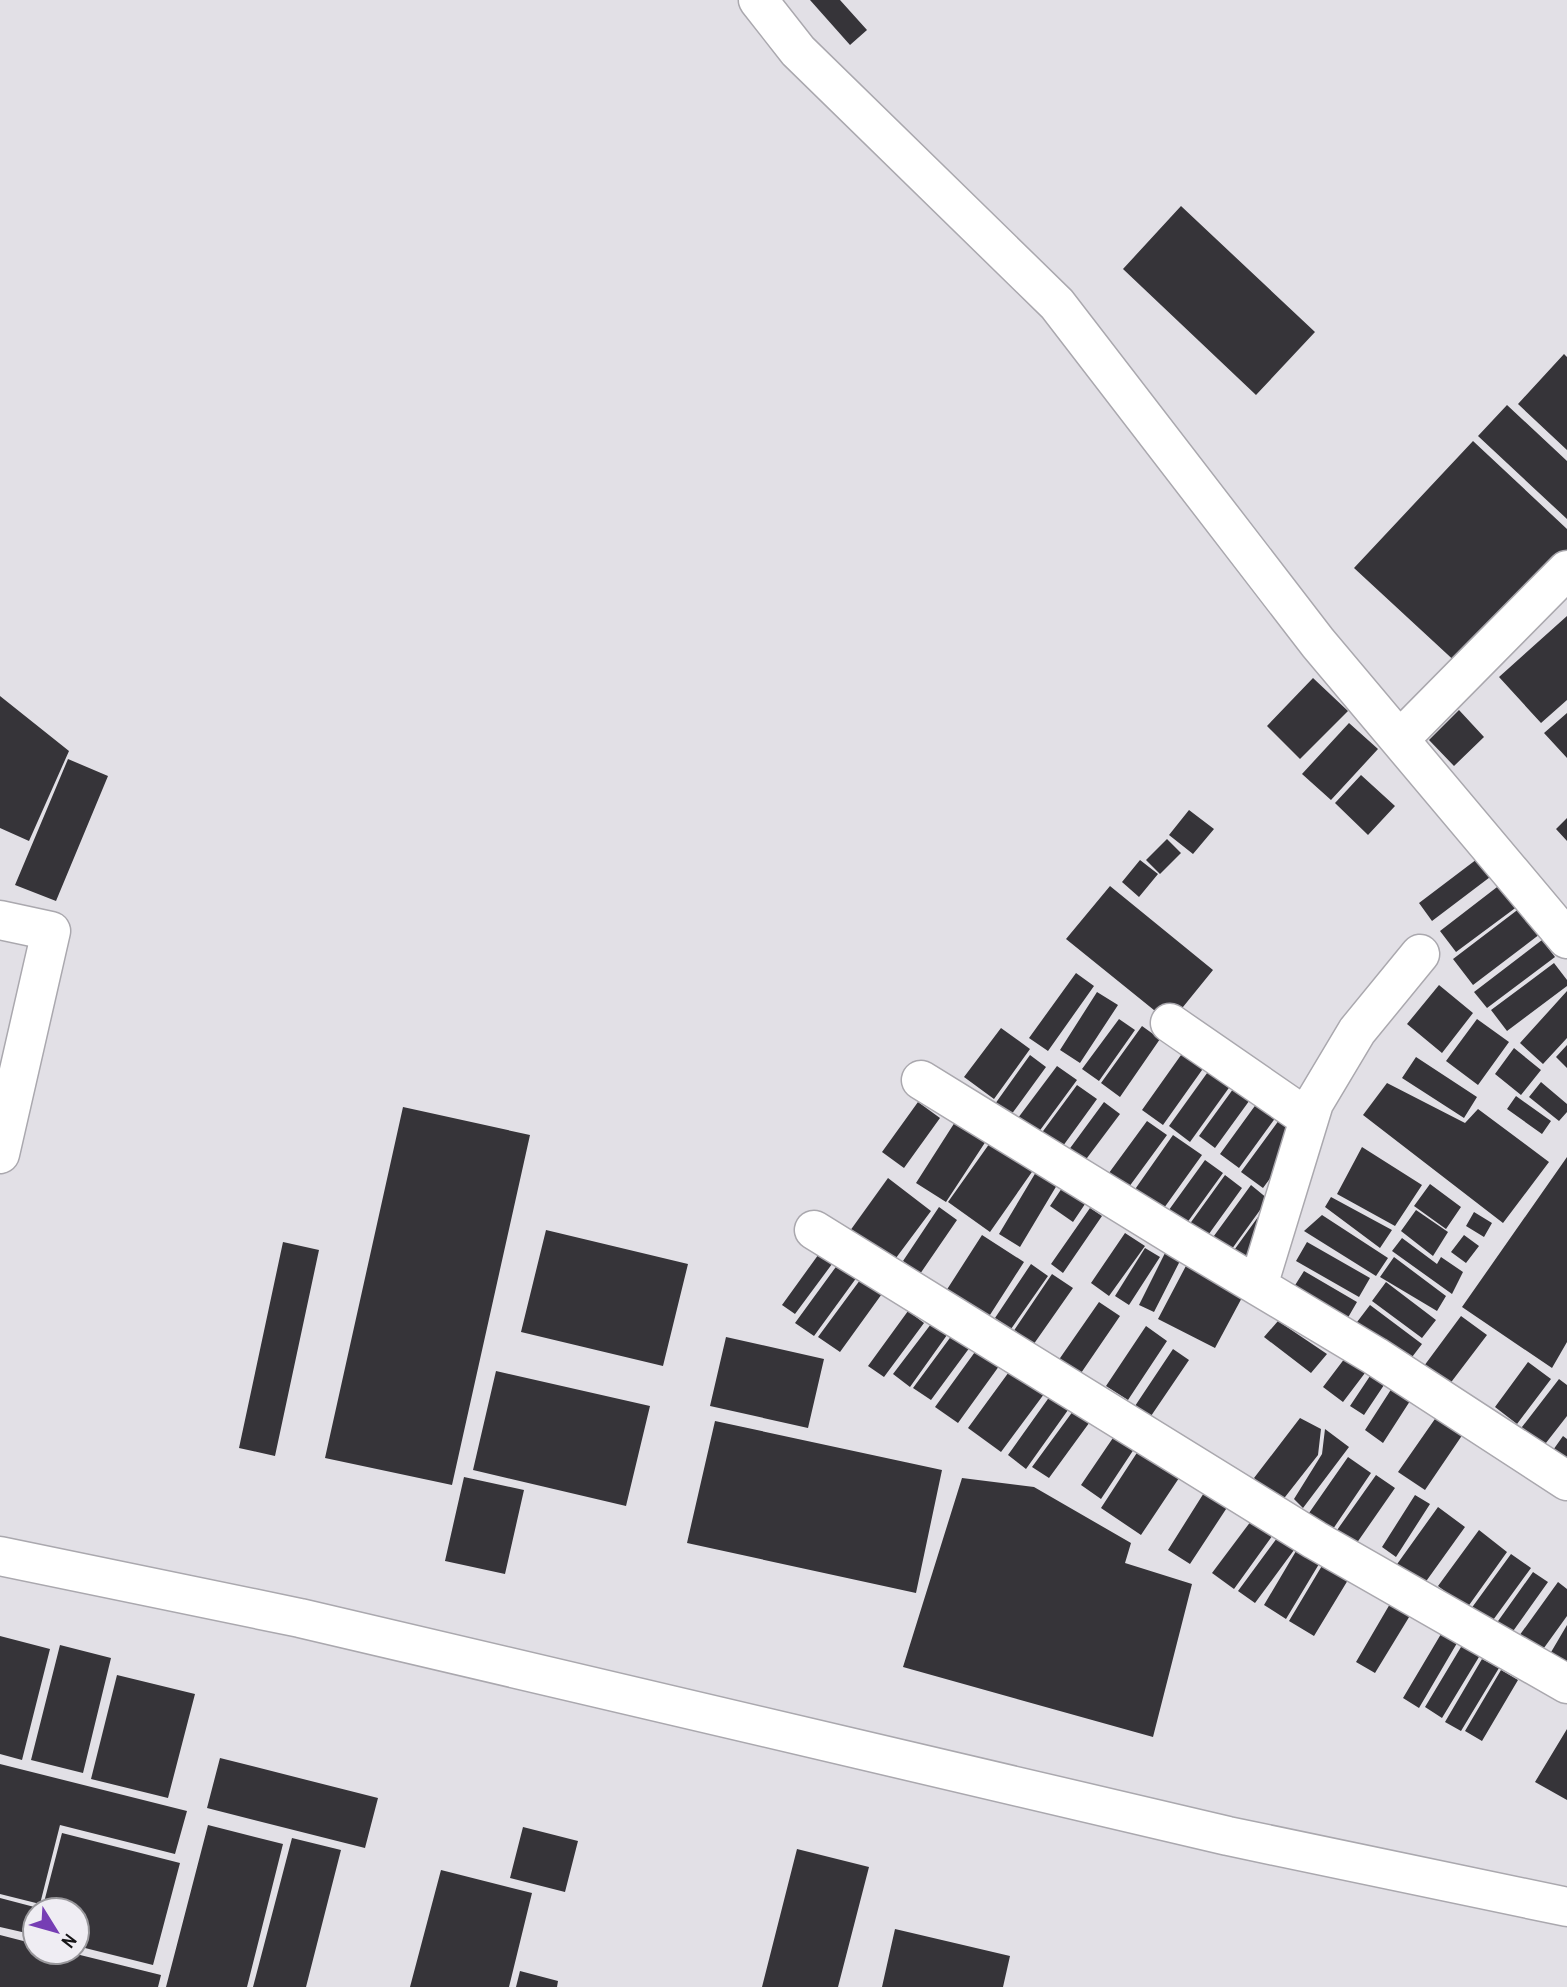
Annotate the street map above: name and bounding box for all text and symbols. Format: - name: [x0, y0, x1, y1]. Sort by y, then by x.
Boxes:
- north arrow: [21, 1896, 91, 1966]
- text: N: [56, 1929, 83, 1954]

